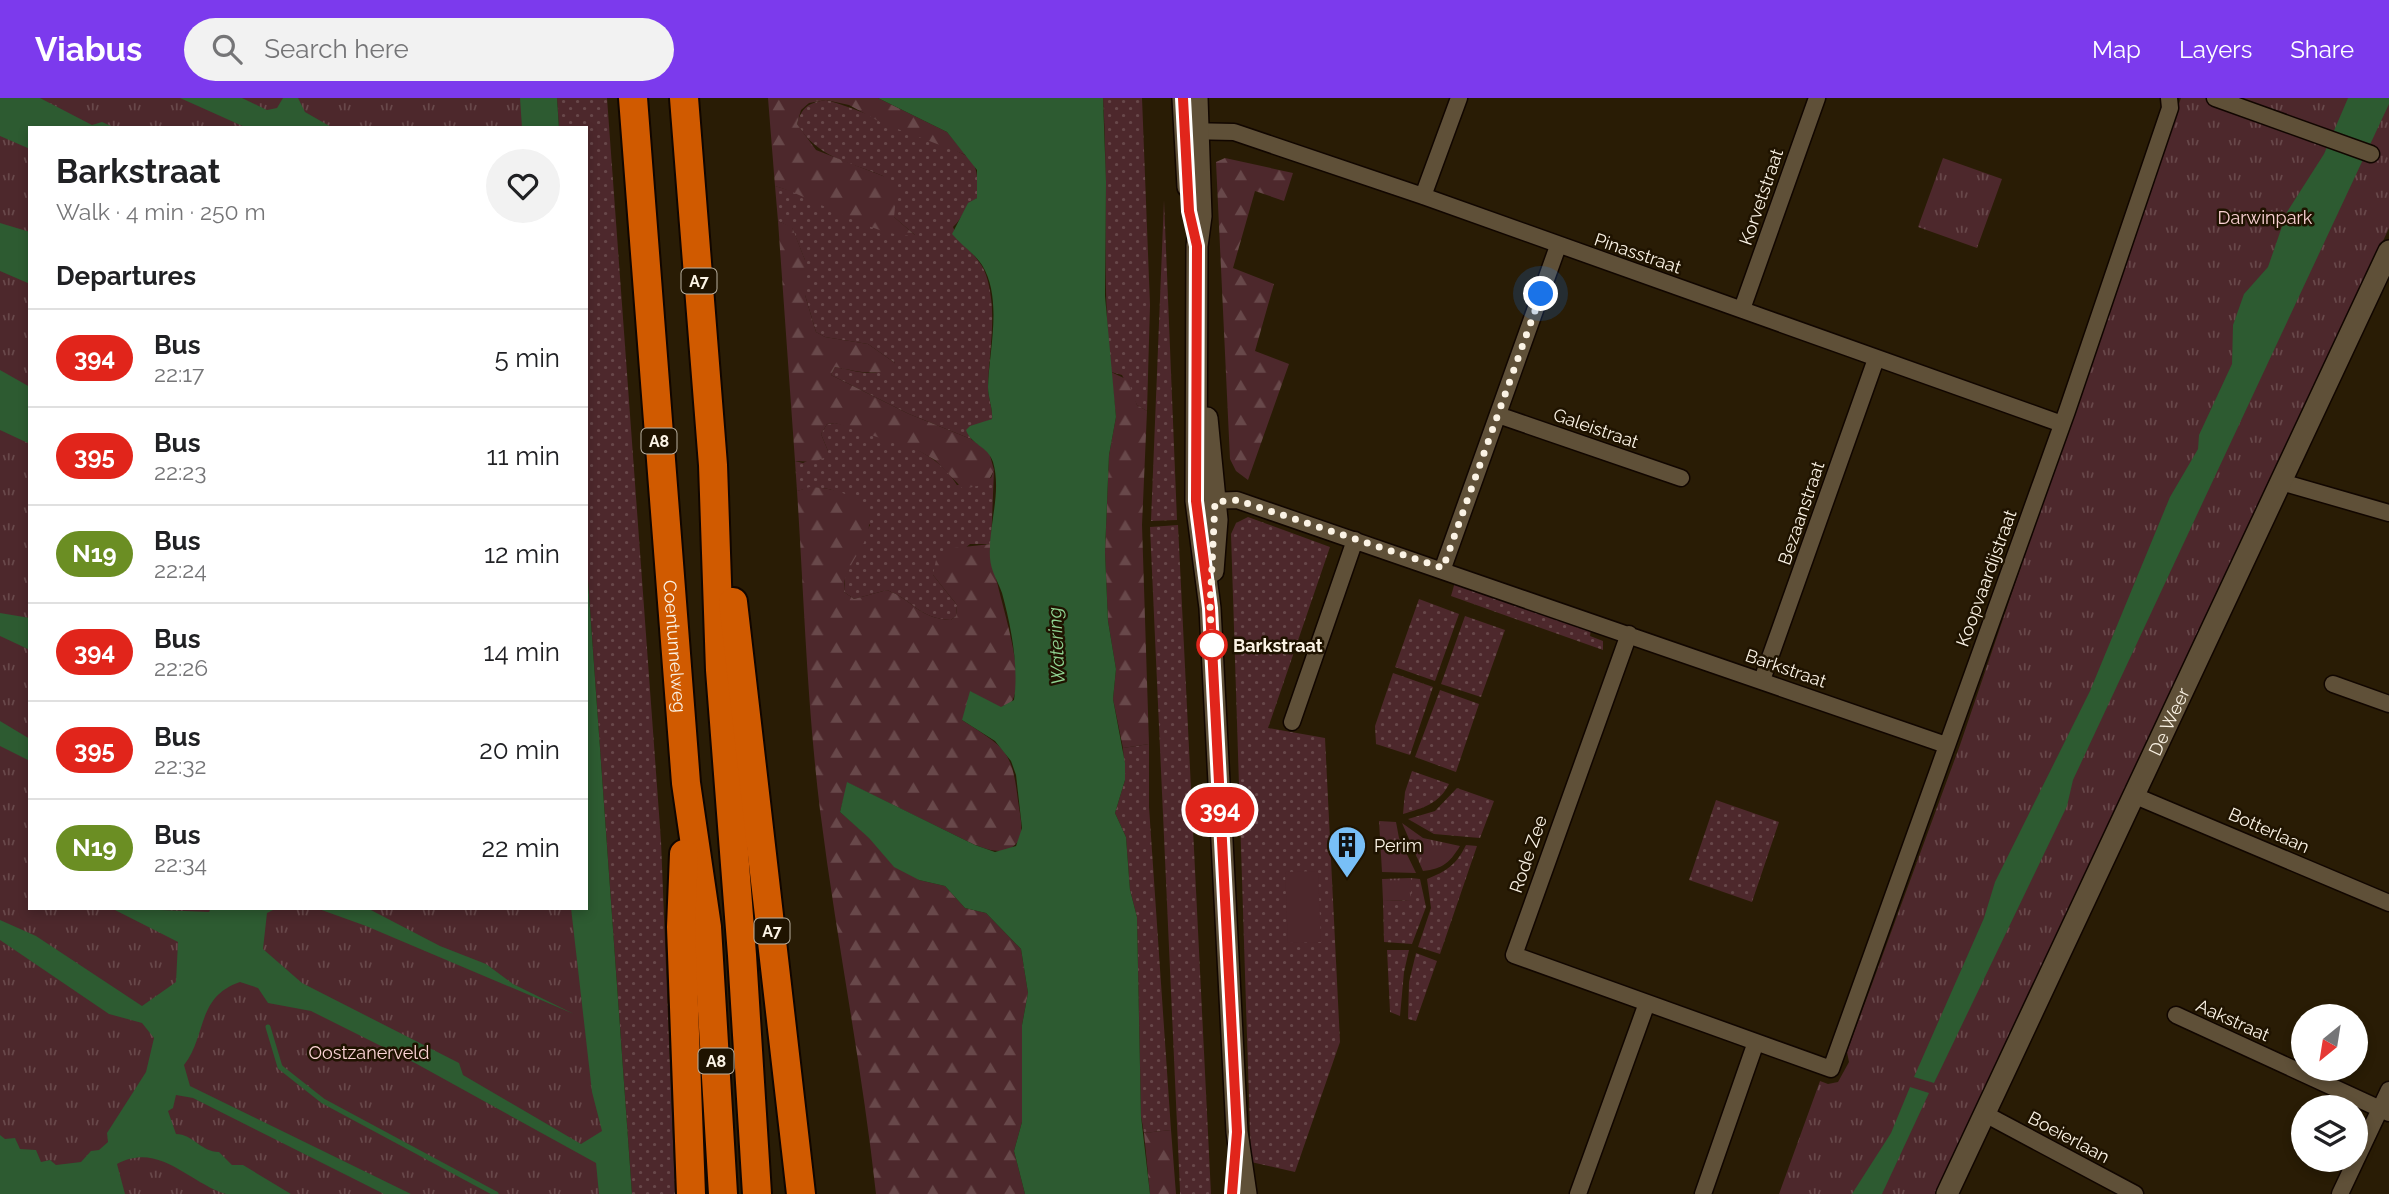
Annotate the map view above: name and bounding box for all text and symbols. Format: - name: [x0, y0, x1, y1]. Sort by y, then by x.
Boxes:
- search box: [184, 18, 674, 81]
- text: Viabus: [35, 30, 142, 69]
- icon: search: [208, 30, 246, 68]
- text: Search here: [264, 34, 409, 64]
- text: Map: [2092, 35, 2141, 64]
- text: Layers: [2179, 35, 2252, 64]
- text: Share: [2290, 35, 2354, 64]
- street label: Korvetstraat: [1735, 146, 1787, 248]
- button: heart: [486, 149, 560, 223]
- text: Barkstraat: [56, 152, 220, 191]
- text: Walk · 4 min · 250 m: [56, 198, 266, 225]
- park label: Darwinpark: [2218, 207, 2313, 228]
- street label: Pinasstraat: [1592, 228, 1684, 278]
- text: Departures: [56, 261, 196, 291]
- road number: A7: [682, 268, 716, 294]
- your location: [1523, 276, 1558, 311]
- text: Bus: [154, 330, 201, 360]
- text: 394: [74, 343, 115, 372]
- text: 5 min: [494, 343, 560, 373]
- text: 22:17: [154, 360, 204, 387]
- street label: Galeistraat: [1551, 404, 1641, 452]
- text: Bus: [154, 428, 201, 458]
- road number: A8: [642, 428, 676, 454]
- text: 395: [74, 441, 115, 470]
- text: 11 min: [486, 441, 560, 471]
- text: 22:23: [154, 458, 207, 485]
- street label: Bezaanstraat: [1773, 459, 1829, 567]
- street label: Koopvaardijstraat: [1952, 507, 2020, 649]
- text: Bus: [154, 526, 201, 556]
- text: N19: [72, 539, 117, 568]
- text: 12 min: [484, 539, 560, 569]
- text: 22:24: [154, 556, 207, 583]
- street label: Coentunnelweg: [660, 579, 691, 713]
- water label: Watering: [1043, 607, 1069, 685]
- text: Bus: [154, 624, 201, 654]
- marker: Barkstraat: [1197, 630, 1227, 660]
- place label: Barkstraat: [1233, 635, 1323, 656]
- text: 394: [74, 637, 115, 666]
- text: 14 min: [483, 637, 560, 667]
- street label: Barkstraat: [1743, 644, 1829, 692]
- text: 22:26: [154, 654, 208, 681]
- street label: De Weer: [2144, 683, 2194, 759]
- text: Bus: [154, 722, 201, 752]
- text: 395: [74, 735, 115, 764]
- text: 20 min: [479, 735, 560, 765]
- text: 22:32: [154, 752, 207, 779]
- line badge: 394: [1180, 787, 1260, 833]
- text: 394: [1199, 795, 1241, 824]
- street label: Botterlaan: [2225, 803, 2313, 857]
- street label: Rode Zee: [1505, 812, 1551, 896]
- text: Bus: [154, 820, 201, 850]
- building icon: Perim: [1326, 824, 1368, 879]
- text: N19: [72, 833, 117, 862]
- text: 22 min: [482, 833, 560, 863]
- place label: Perim: [1374, 835, 1422, 856]
- text: 22:34: [154, 850, 207, 877]
- road number: A7: [754, 918, 790, 944]
- street label: Aakstraat: [2193, 995, 2273, 1045]
- north arrow: [2291, 1004, 2368, 1082]
- map controls: [2291, 1004, 2368, 1172]
- park label: Oostzanerveld: [309, 1042, 429, 1063]
- road number: A8: [698, 1049, 734, 1074]
- button: layers: [2291, 1095, 2368, 1172]
- street label: Boeierlaan: [2025, 1107, 2113, 1167]

